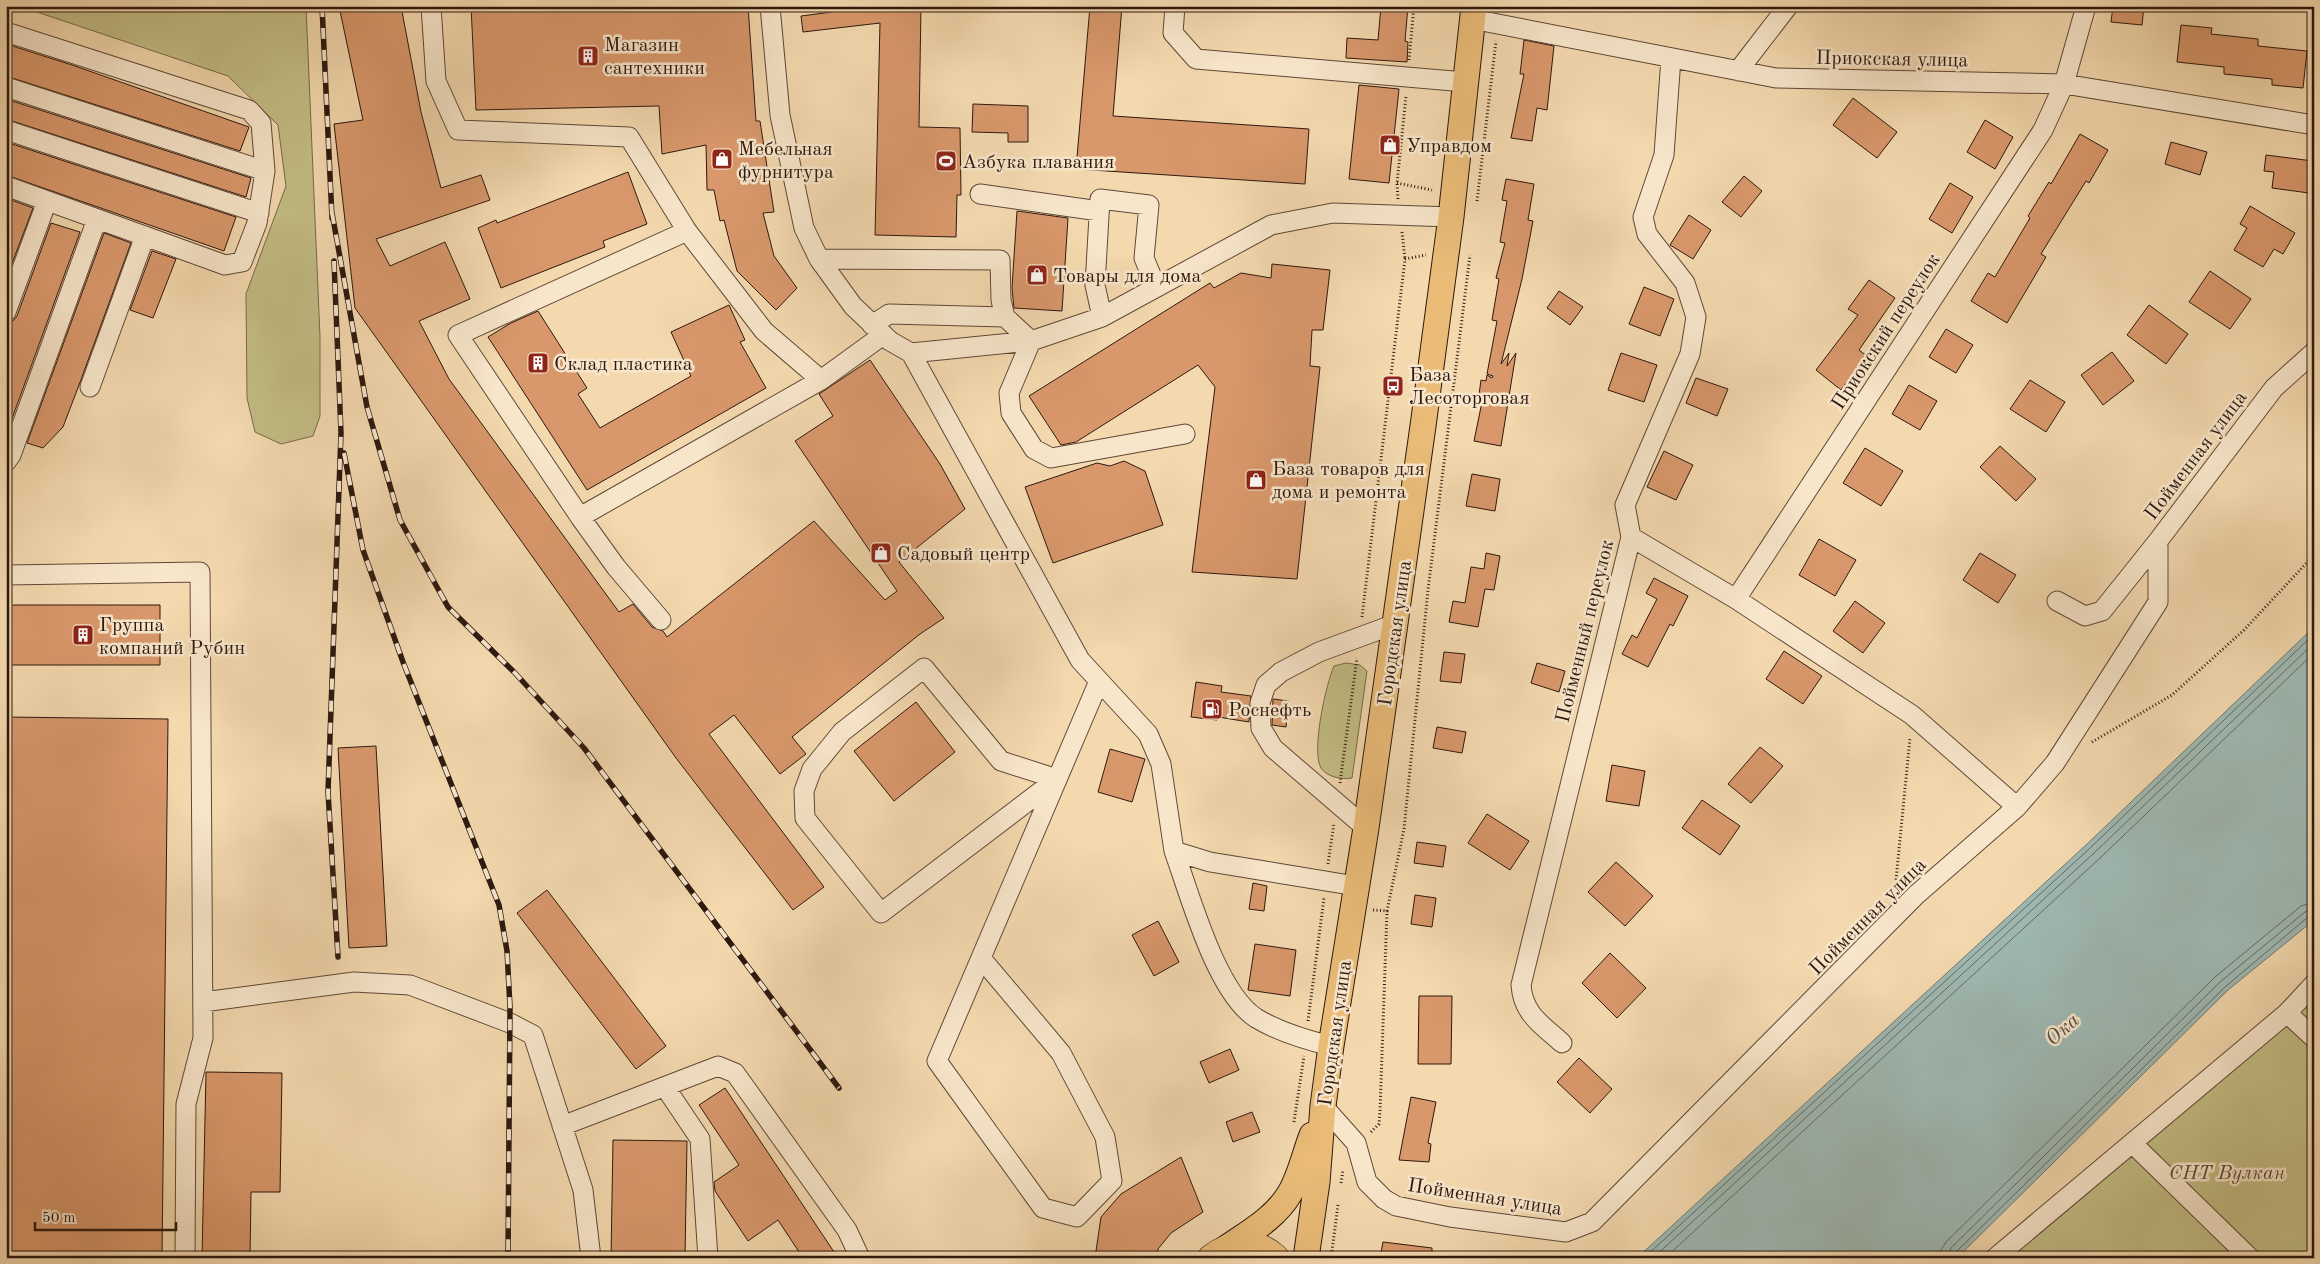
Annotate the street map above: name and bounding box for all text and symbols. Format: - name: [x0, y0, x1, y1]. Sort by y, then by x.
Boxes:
- place label: Магазин сантехники: [604, 36, 705, 79]
- building icon: Магазин сантехники: [576, 44, 600, 68]
- street label: Приокская улица: [1815, 49, 1969, 71]
- shop icon: Управдом: [1378, 133, 1402, 157]
- place label: Управдом: [1406, 137, 1492, 157]
- place label: Мебельная фурнитура: [738, 140, 834, 183]
- shop icon: Мебельная фурнитура: [710, 147, 734, 171]
- sports icon: Азбука плавания: [934, 149, 958, 173]
- place label: Азбука плавания: [962, 153, 1115, 173]
- street label: Приокский переулок: [1829, 250, 1945, 414]
- shop icon: Товары для дома: [1025, 263, 1049, 287]
- place label: Товары для дома: [1053, 267, 1202, 287]
- building icon: Склад пластика: [526, 351, 550, 375]
- place label: Склад пластика: [554, 355, 693, 375]
- place label: База Лесоторговая: [1409, 366, 1530, 409]
- bus stop icon: База Лесоторговая: [1381, 374, 1405, 398]
- street label: Пойменная улица: [2142, 388, 2252, 525]
- place label: База товаров для дома и ремонта: [1272, 460, 1425, 503]
- shop icon: База товаров для дома и ремонта: [1244, 468, 1268, 492]
- street label: Пойменный переулок: [1554, 538, 1618, 725]
- shop icon: Садовый центр: [869, 541, 893, 565]
- place label: Садовый центр: [897, 545, 1030, 565]
- street label: Городская улица: [1376, 559, 1416, 707]
- place label: Группа компаний Рубин: [99, 616, 245, 659]
- building icon: Группа компаний Рубин: [71, 623, 95, 647]
- fuel station icon: Роснефть: [1200, 697, 1224, 721]
- place label: Роснефть: [1228, 701, 1311, 721]
- street label: Пойменная улица: [1806, 855, 1931, 980]
- street label: Городская улица: [1316, 959, 1356, 1107]
- water label: Ока: [2042, 1010, 2084, 1051]
- park label: СНТ Вулкан: [2169, 1164, 2285, 1184]
- street label: Пойменная улица: [1406, 1176, 1563, 1220]
- scale bar: [35, 1199, 176, 1231]
- text: 50 m: [42, 1211, 76, 1226]

